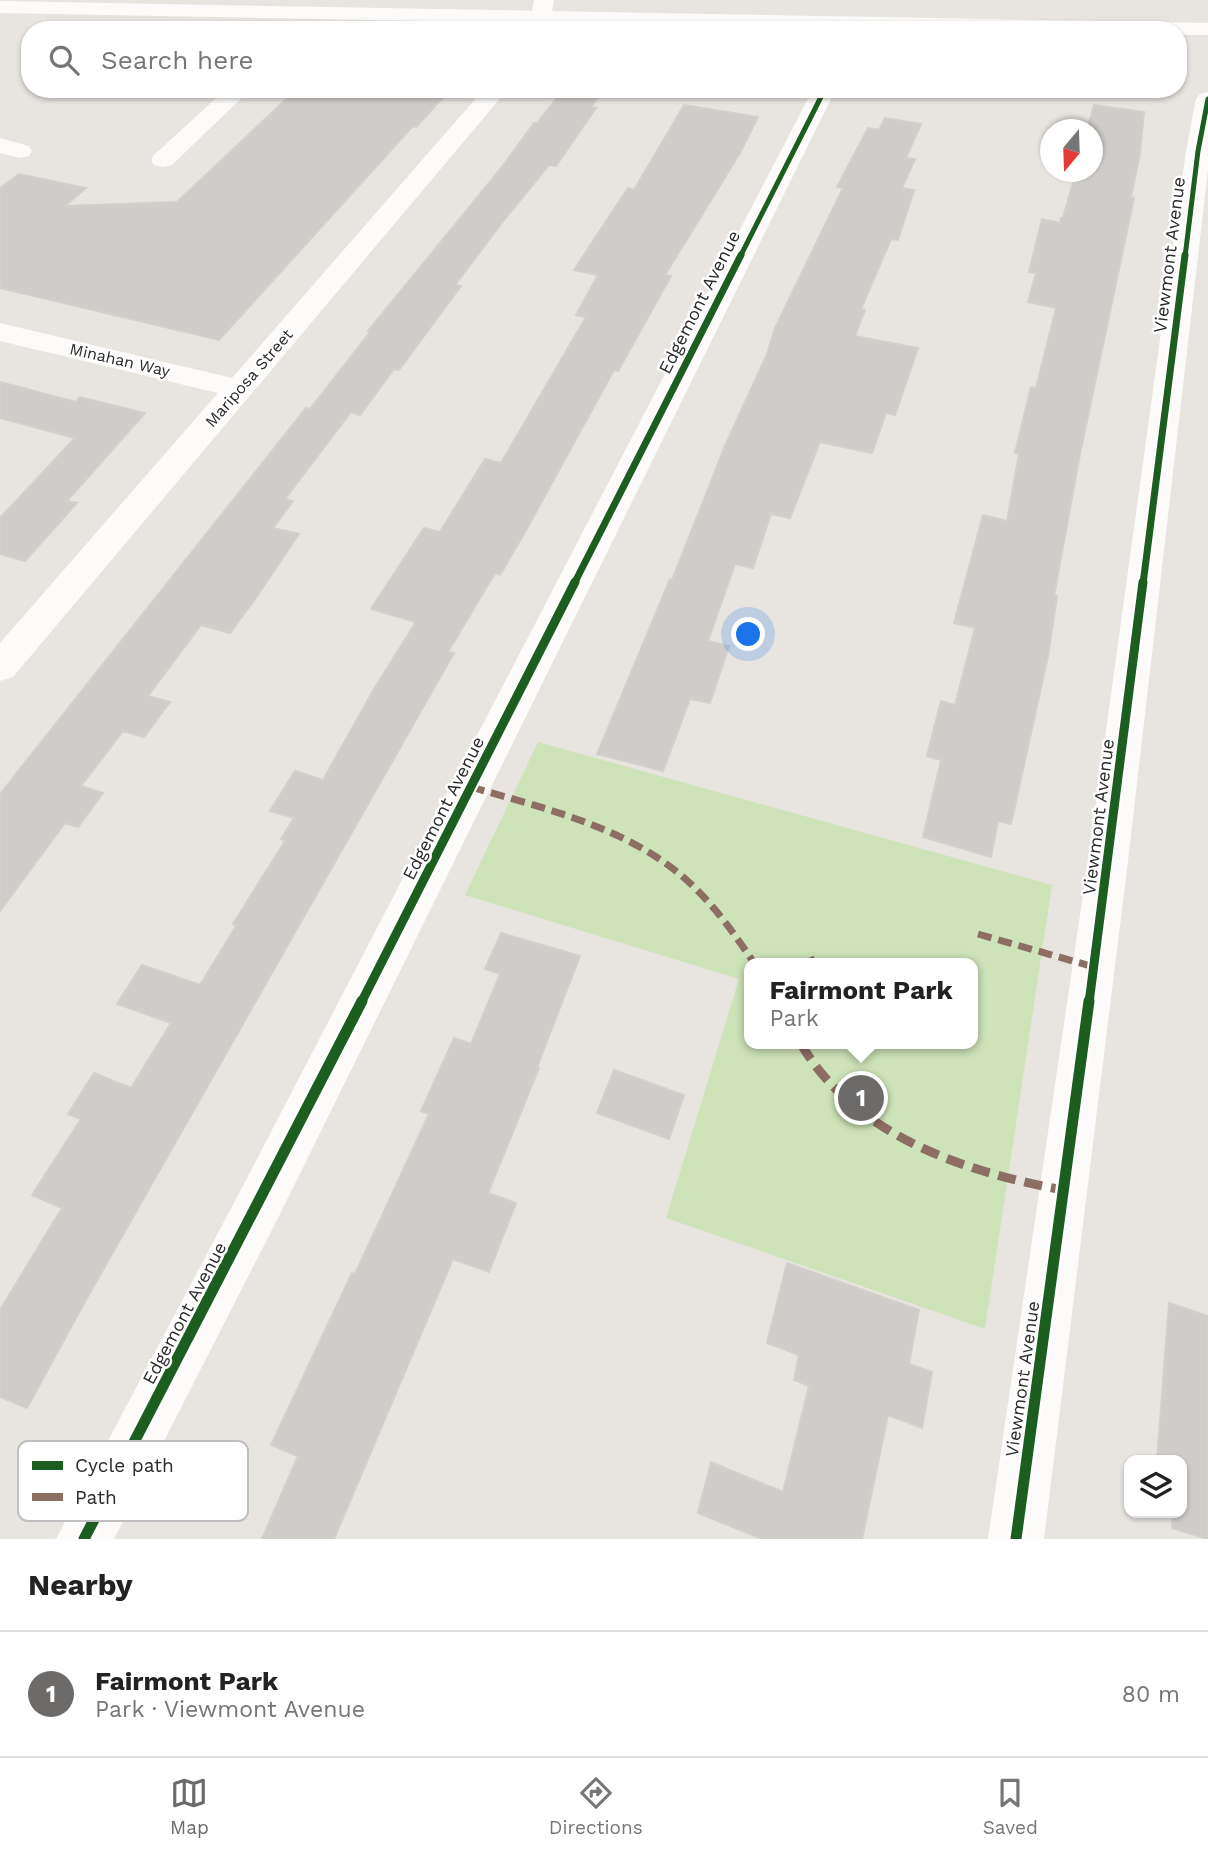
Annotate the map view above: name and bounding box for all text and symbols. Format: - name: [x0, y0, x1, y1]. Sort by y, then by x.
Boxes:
- search box: [21, 21, 1187, 98]
- icon: search: [45, 41, 83, 79]
- text: Search here: [101, 45, 253, 75]
- north arrow: [1040, 119, 1103, 182]
- street label: Viewmont Avenue: [1149, 176, 1189, 334]
- street label: Edgemont Avenue: [654, 227, 744, 377]
- street label: Mariposa Street: [201, 325, 297, 431]
- street label: Minahan Way: [68, 339, 173, 381]
- your location: [731, 617, 765, 651]
- street label: Edgemont Avenue: [398, 733, 488, 883]
- street label: Viewmont Avenue: [1078, 738, 1118, 896]
- popup: [744, 958, 978, 1049]
- text: Fairmont Park: [769, 975, 953, 1005]
- text: Park: [769, 1005, 819, 1032]
- pin: 1: [838, 1072, 884, 1124]
- street label: Edgemont Avenue: [138, 1238, 230, 1388]
- street label: Viewmont Avenue: [1001, 1300, 1043, 1458]
- legend: [18, 1441, 248, 1521]
- text: Cycle path: [75, 1454, 174, 1477]
- map controls: [1124, 1455, 1187, 1518]
- button: layers: [1124, 1455, 1187, 1518]
- text: Path: [75, 1486, 117, 1509]
- text: Nearby: [28, 1567, 133, 1602]
- text: Fairmont Park: [95, 1666, 278, 1696]
- text: 1: [46, 1681, 56, 1708]
- text: 80 m: [1122, 1681, 1180, 1708]
- text: Park · Viewmont Avenue: [95, 1696, 365, 1723]
- tab: Map: [170, 1774, 209, 1839]
- tab: Directions: [549, 1774, 643, 1839]
- tab: Saved: [983, 1774, 1038, 1839]

